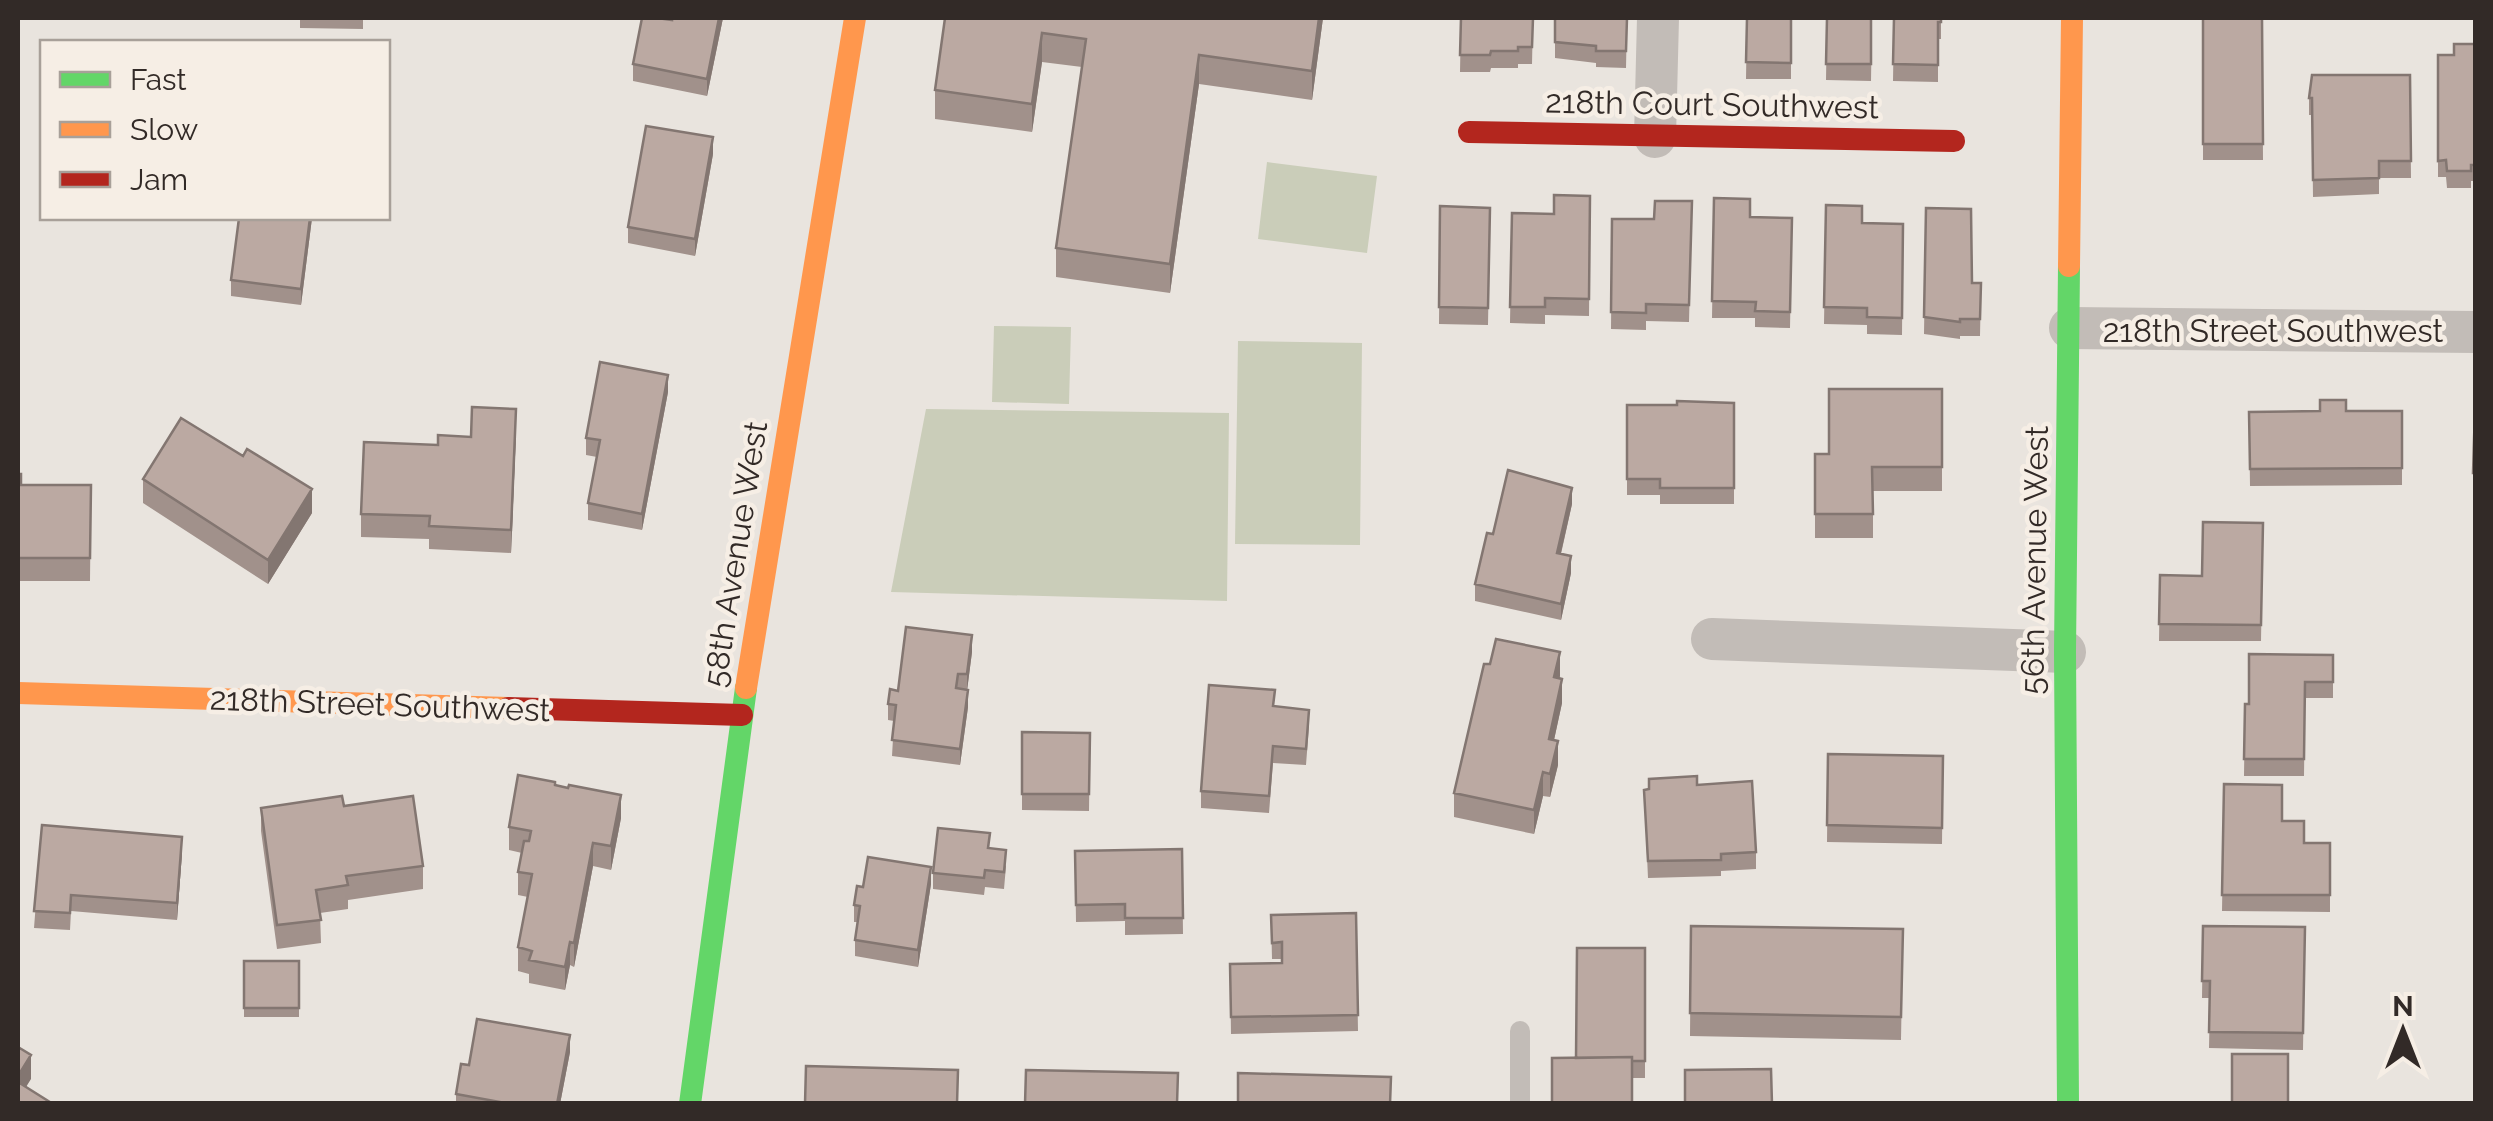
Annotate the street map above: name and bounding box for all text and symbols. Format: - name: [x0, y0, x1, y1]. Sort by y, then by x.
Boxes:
- legend: [40, 40, 390, 220]
- text: Fast: [130, 62, 187, 97]
- street label: 218th Court Southwest: [1545, 83, 1879, 125]
- text: Slow: [130, 112, 198, 147]
- text: Jam: [130, 162, 188, 197]
- street label: 218th Street Southwest: [2103, 312, 2444, 349]
- street label: 58th Avenue West: [696, 418, 774, 690]
- street label: 56th Avenue West: [2013, 425, 2055, 695]
- street label: 218th Street Southwest: [209, 680, 551, 728]
- north arrow: [2353, 981, 2453, 1081]
- text: N: [2392, 990, 2414, 1023]

